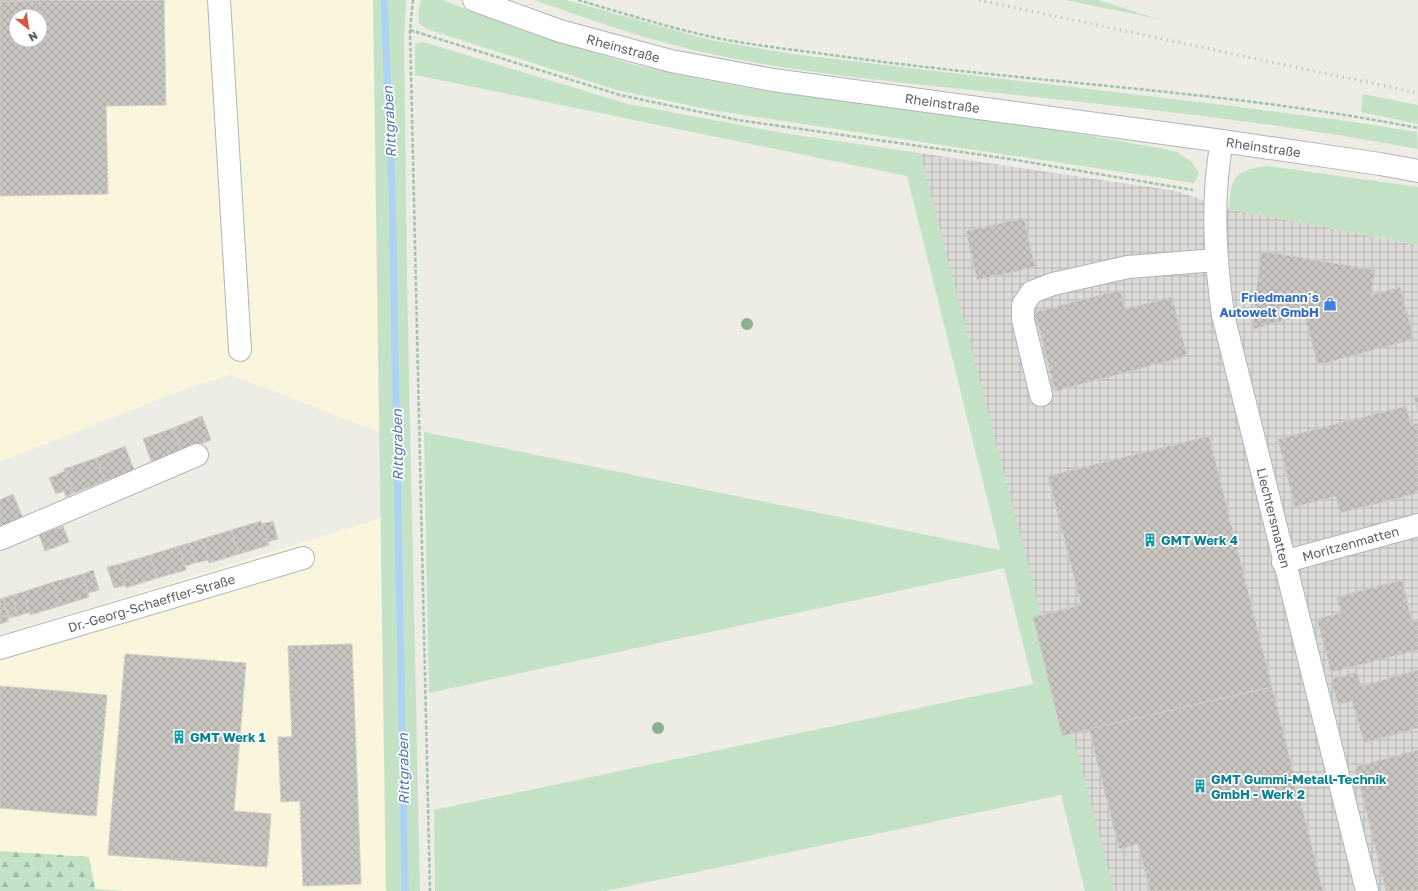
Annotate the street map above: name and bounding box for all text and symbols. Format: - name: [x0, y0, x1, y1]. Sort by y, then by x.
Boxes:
- north arrow: [8, 8, 48, 48]
- text: N: [26, 29, 40, 45]
- street label: Rheinstraße: [585, 31, 662, 66]
- water label: Rittgraben: [379, 84, 399, 158]
- street label: Rheinstraße: [904, 90, 981, 116]
- street label: Rheinstraße: [1225, 134, 1302, 160]
- place label: Friedmann´s Autowelt GmbH: [1220, 289, 1319, 320]
- shop icon: Friedmann´s Autowelt GmbH: [1322, 296, 1338, 312]
- water label: Rittgraben: [388, 408, 406, 481]
- street label: Liechtersmatten: [1254, 466, 1294, 570]
- street label: Moritzenmatten: [1300, 523, 1401, 564]
- building icon: GMT Werk 4: [1142, 532, 1158, 548]
- place label: GMT Werk 4: [1161, 532, 1238, 548]
- street label: Dr.-Georg-Schaeffler-Straße: [66, 571, 237, 635]
- building icon: GMT Werk 1: [171, 729, 187, 745]
- place label: GMT Werk 1: [190, 729, 266, 745]
- water label: Rittgraben: [394, 732, 412, 805]
- place label: GMT Gummi-Metall-Technik GmbH - Werk 2: [1211, 771, 1387, 802]
- building icon: GMT Gummi-Metall-Technik GmbH - Werk 2: [1192, 778, 1208, 794]

